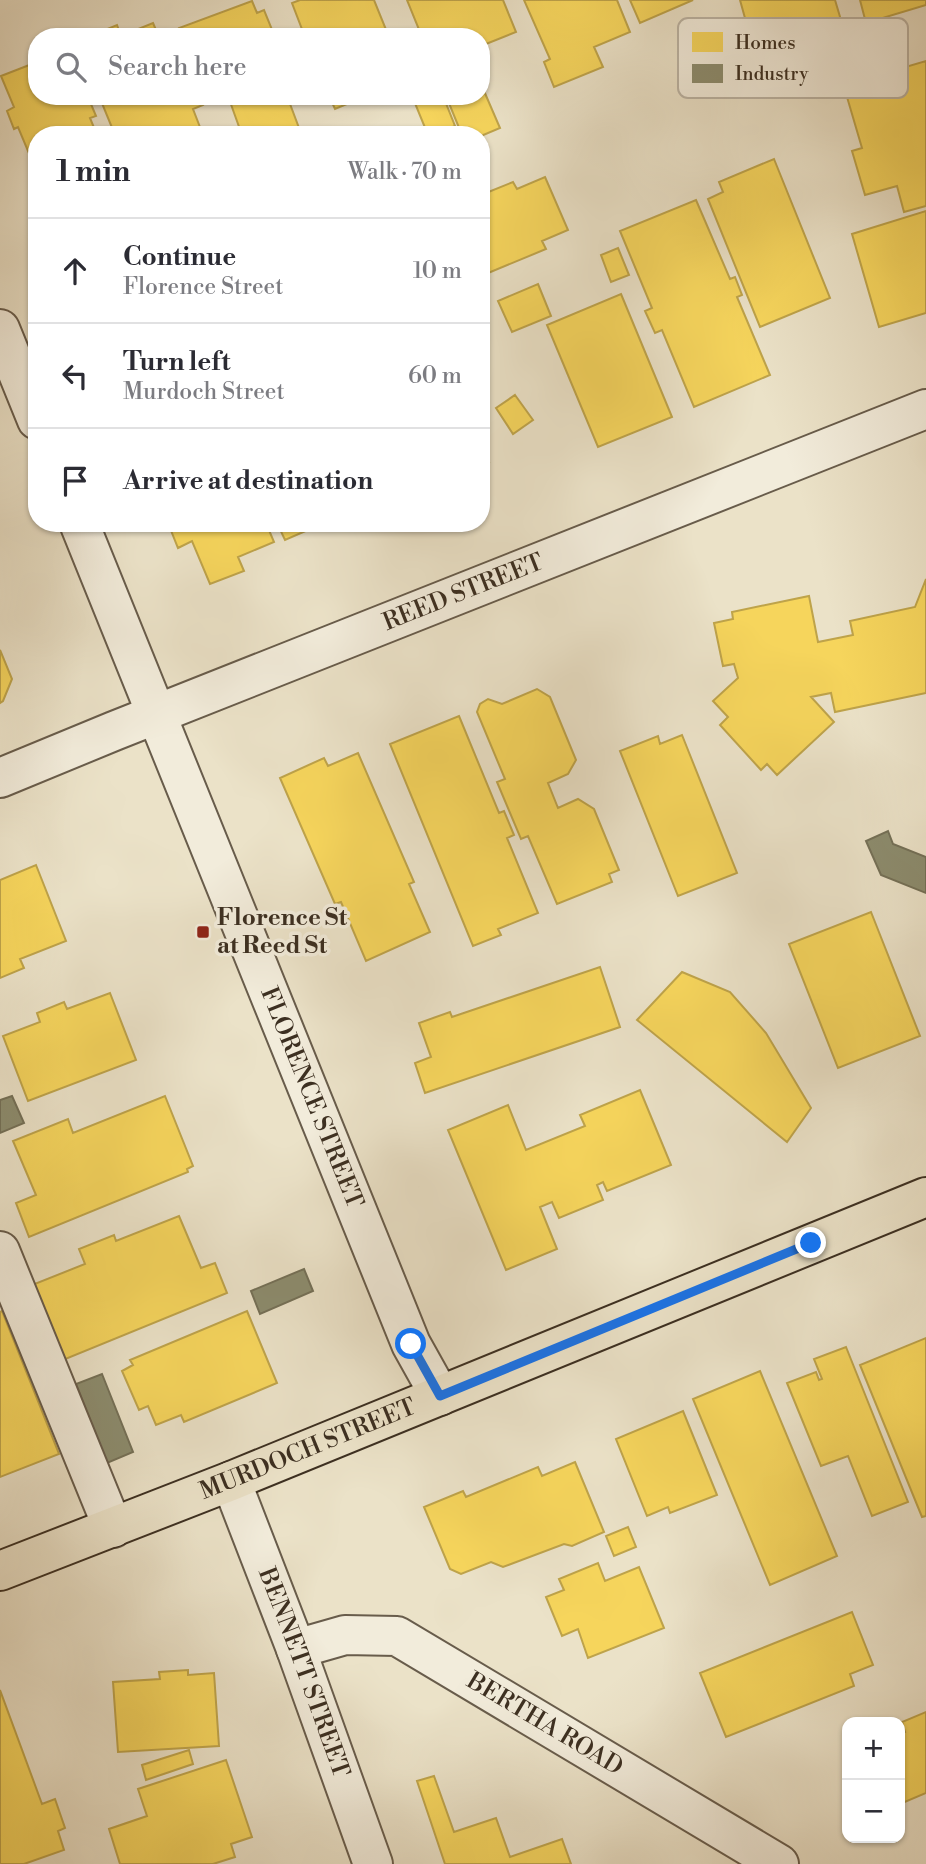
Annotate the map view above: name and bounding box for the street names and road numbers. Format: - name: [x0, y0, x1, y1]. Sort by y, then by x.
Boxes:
- street label: REED STREET: [379, 547, 548, 638]
- street label: FLORENCE STREET: [253, 983, 370, 1213]
- street label: MURDOCH STREET: [195, 1392, 420, 1507]
- street label: BENNETT STREET: [251, 1563, 356, 1782]
- street label: BERTHA ROAD: [460, 1665, 628, 1782]

